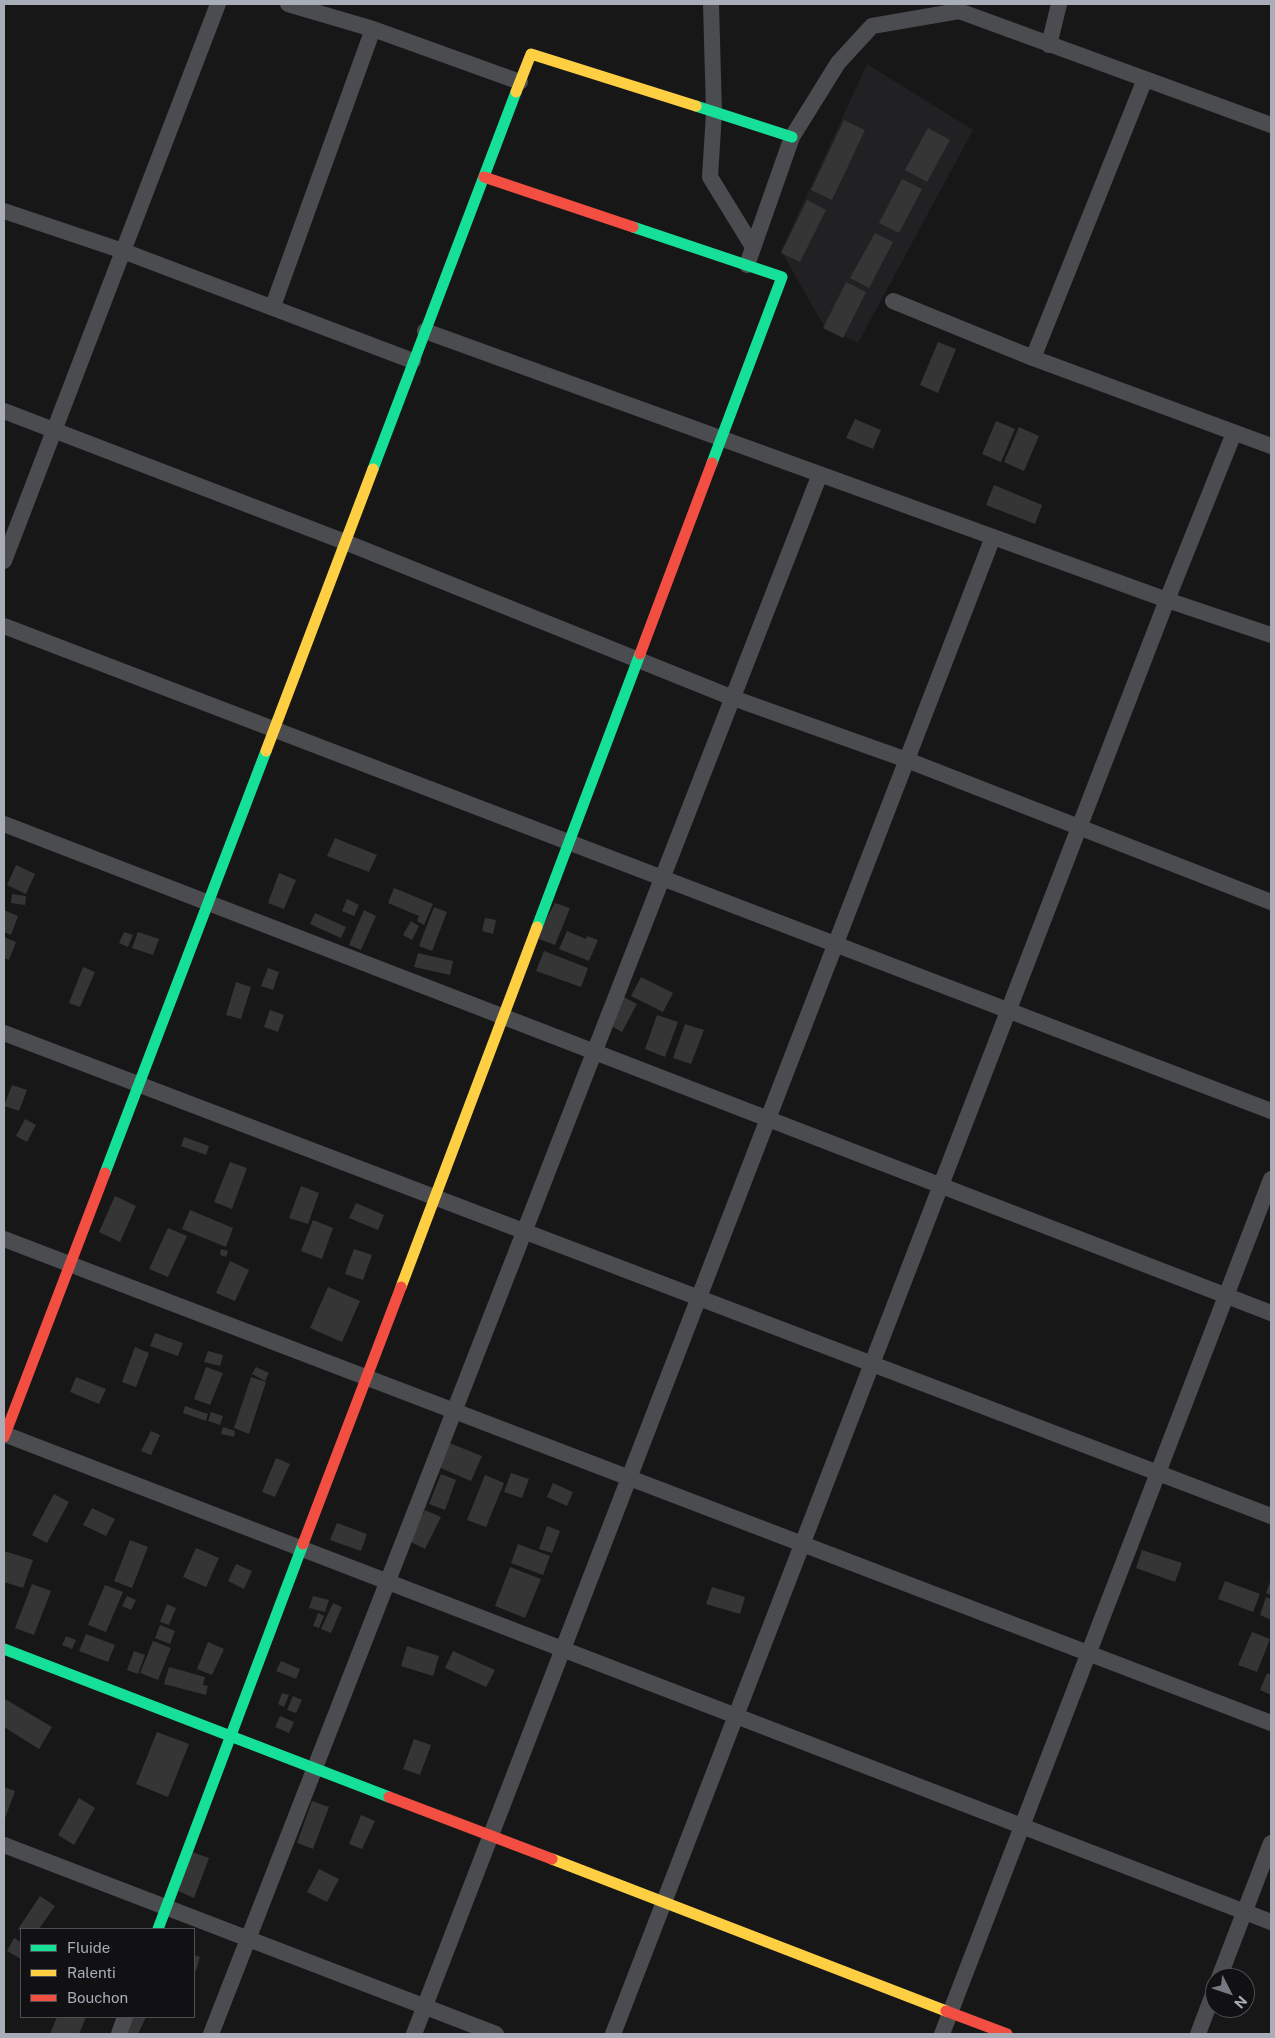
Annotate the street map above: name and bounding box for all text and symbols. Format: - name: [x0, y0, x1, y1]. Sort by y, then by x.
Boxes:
- legend: [20, 1928, 195, 2018]
- text: Fluide: [67, 1939, 110, 1956]
- text: Ralenti: [67, 1964, 116, 1981]
- north arrow: [1205, 1968, 1255, 2018]
- text: Bouchon: [67, 1989, 128, 2006]
- text: N: [1231, 1993, 1250, 2012]

